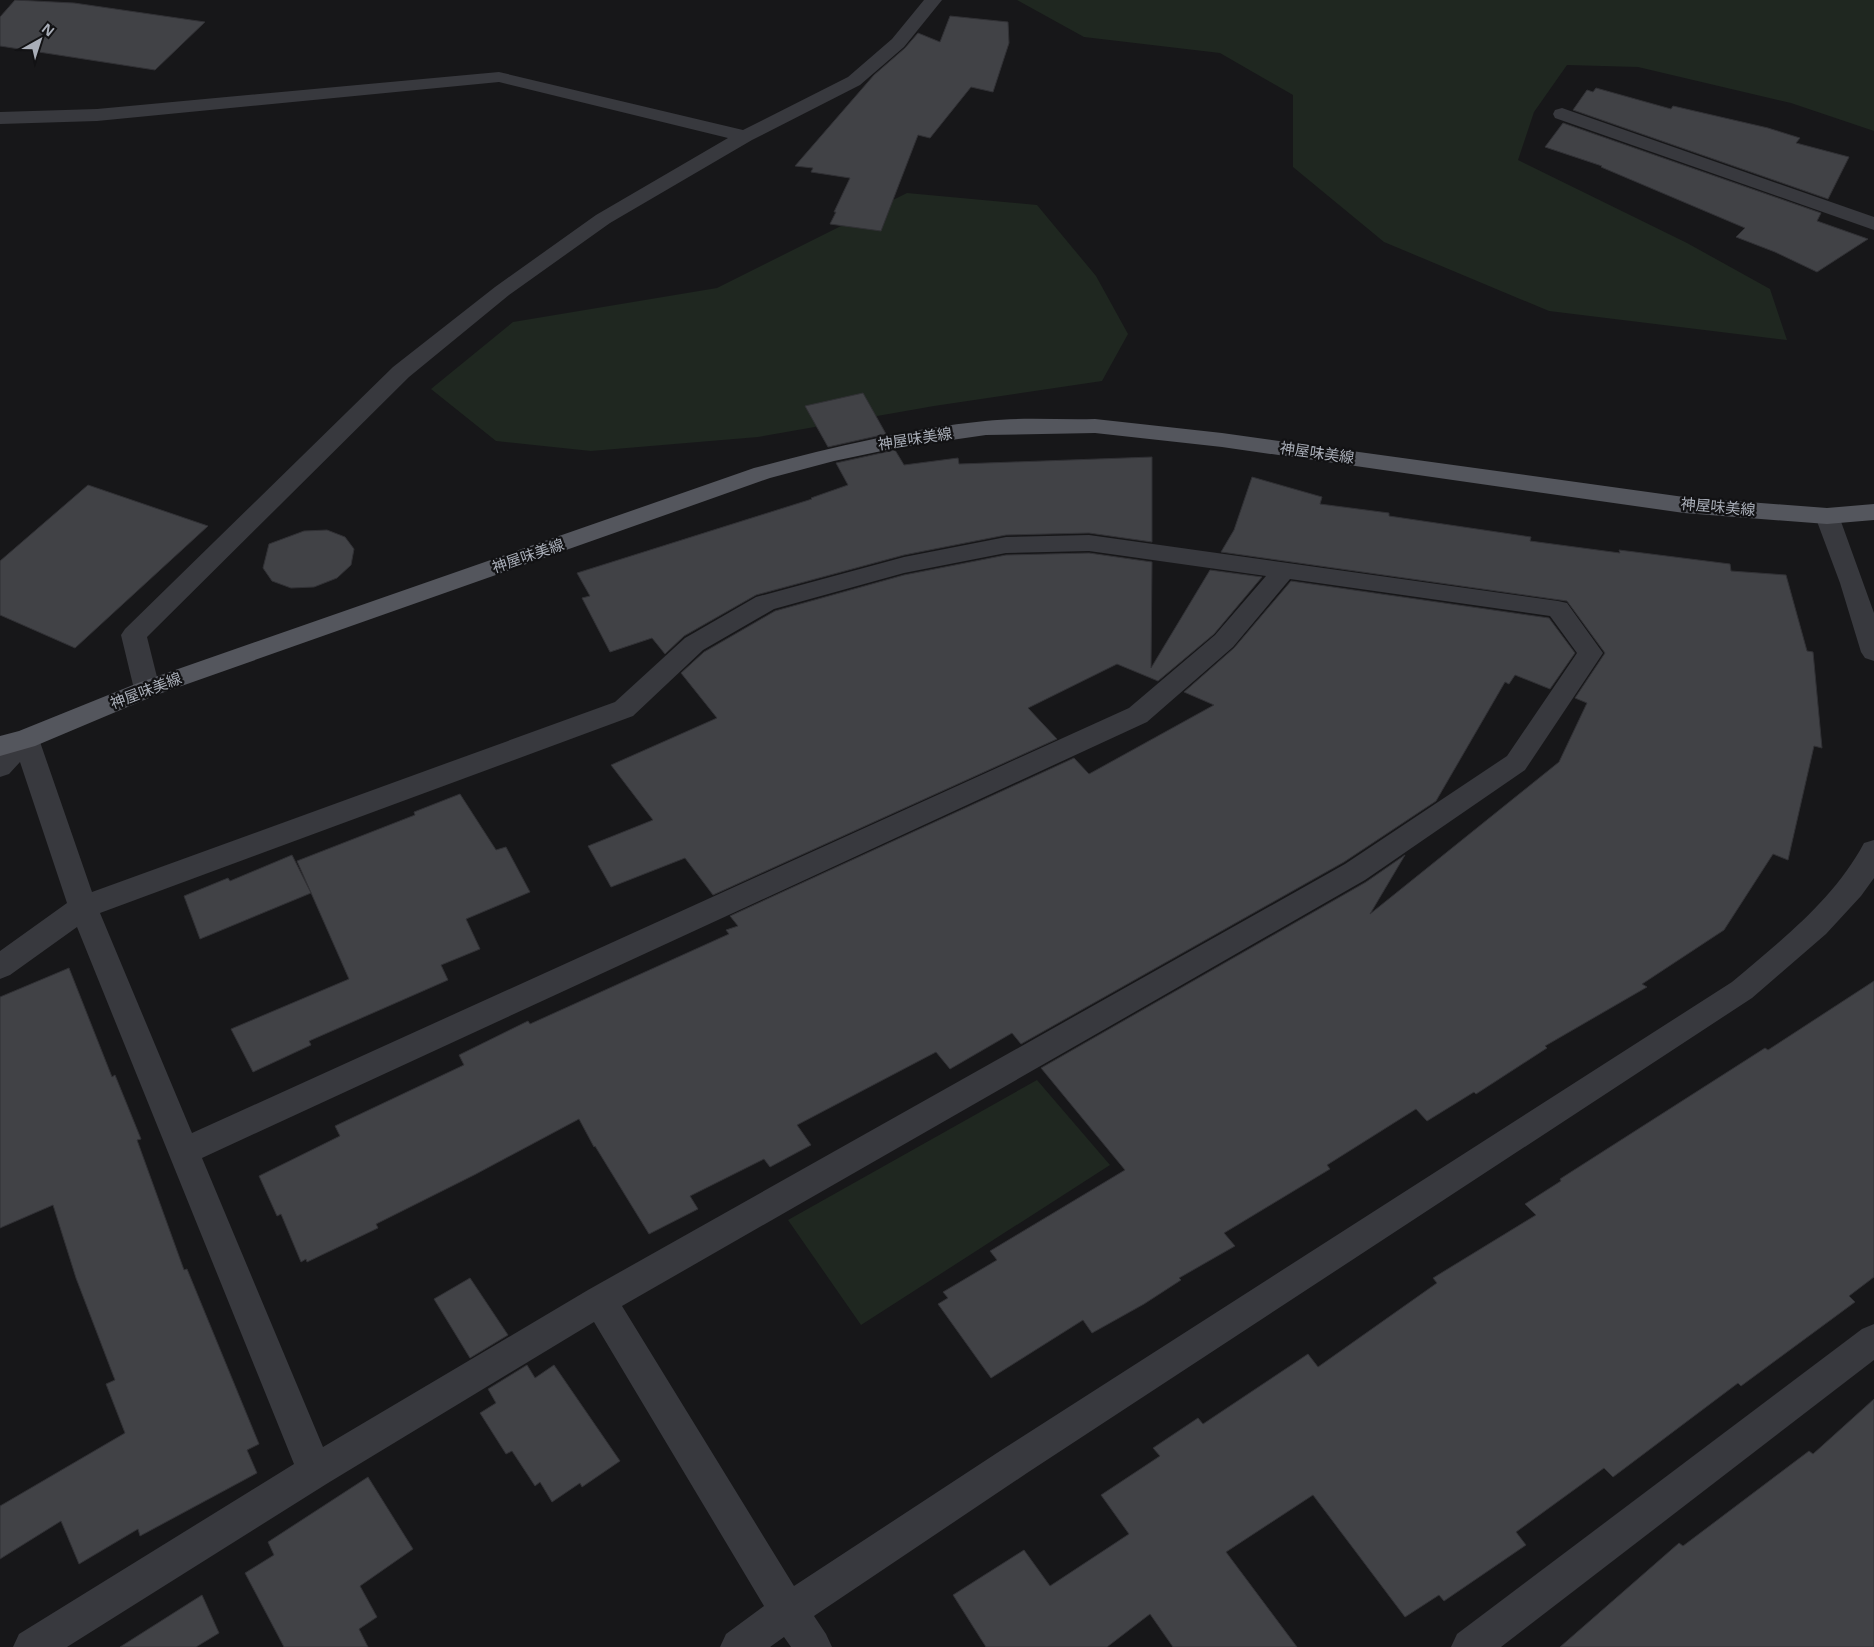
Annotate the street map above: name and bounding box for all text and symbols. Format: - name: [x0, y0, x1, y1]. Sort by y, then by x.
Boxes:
- north arrow: [15, 15, 65, 65]
- text: N: [38, 19, 59, 40]
- street label: 神屋味美線: [876, 422, 953, 454]
- street label: 神屋味美線: [1279, 437, 1356, 467]
- street label: 神屋味美線: [1680, 493, 1756, 519]
- street label: 神屋味美線: [489, 533, 566, 577]
- street label: 神屋味美線: [107, 667, 184, 713]

